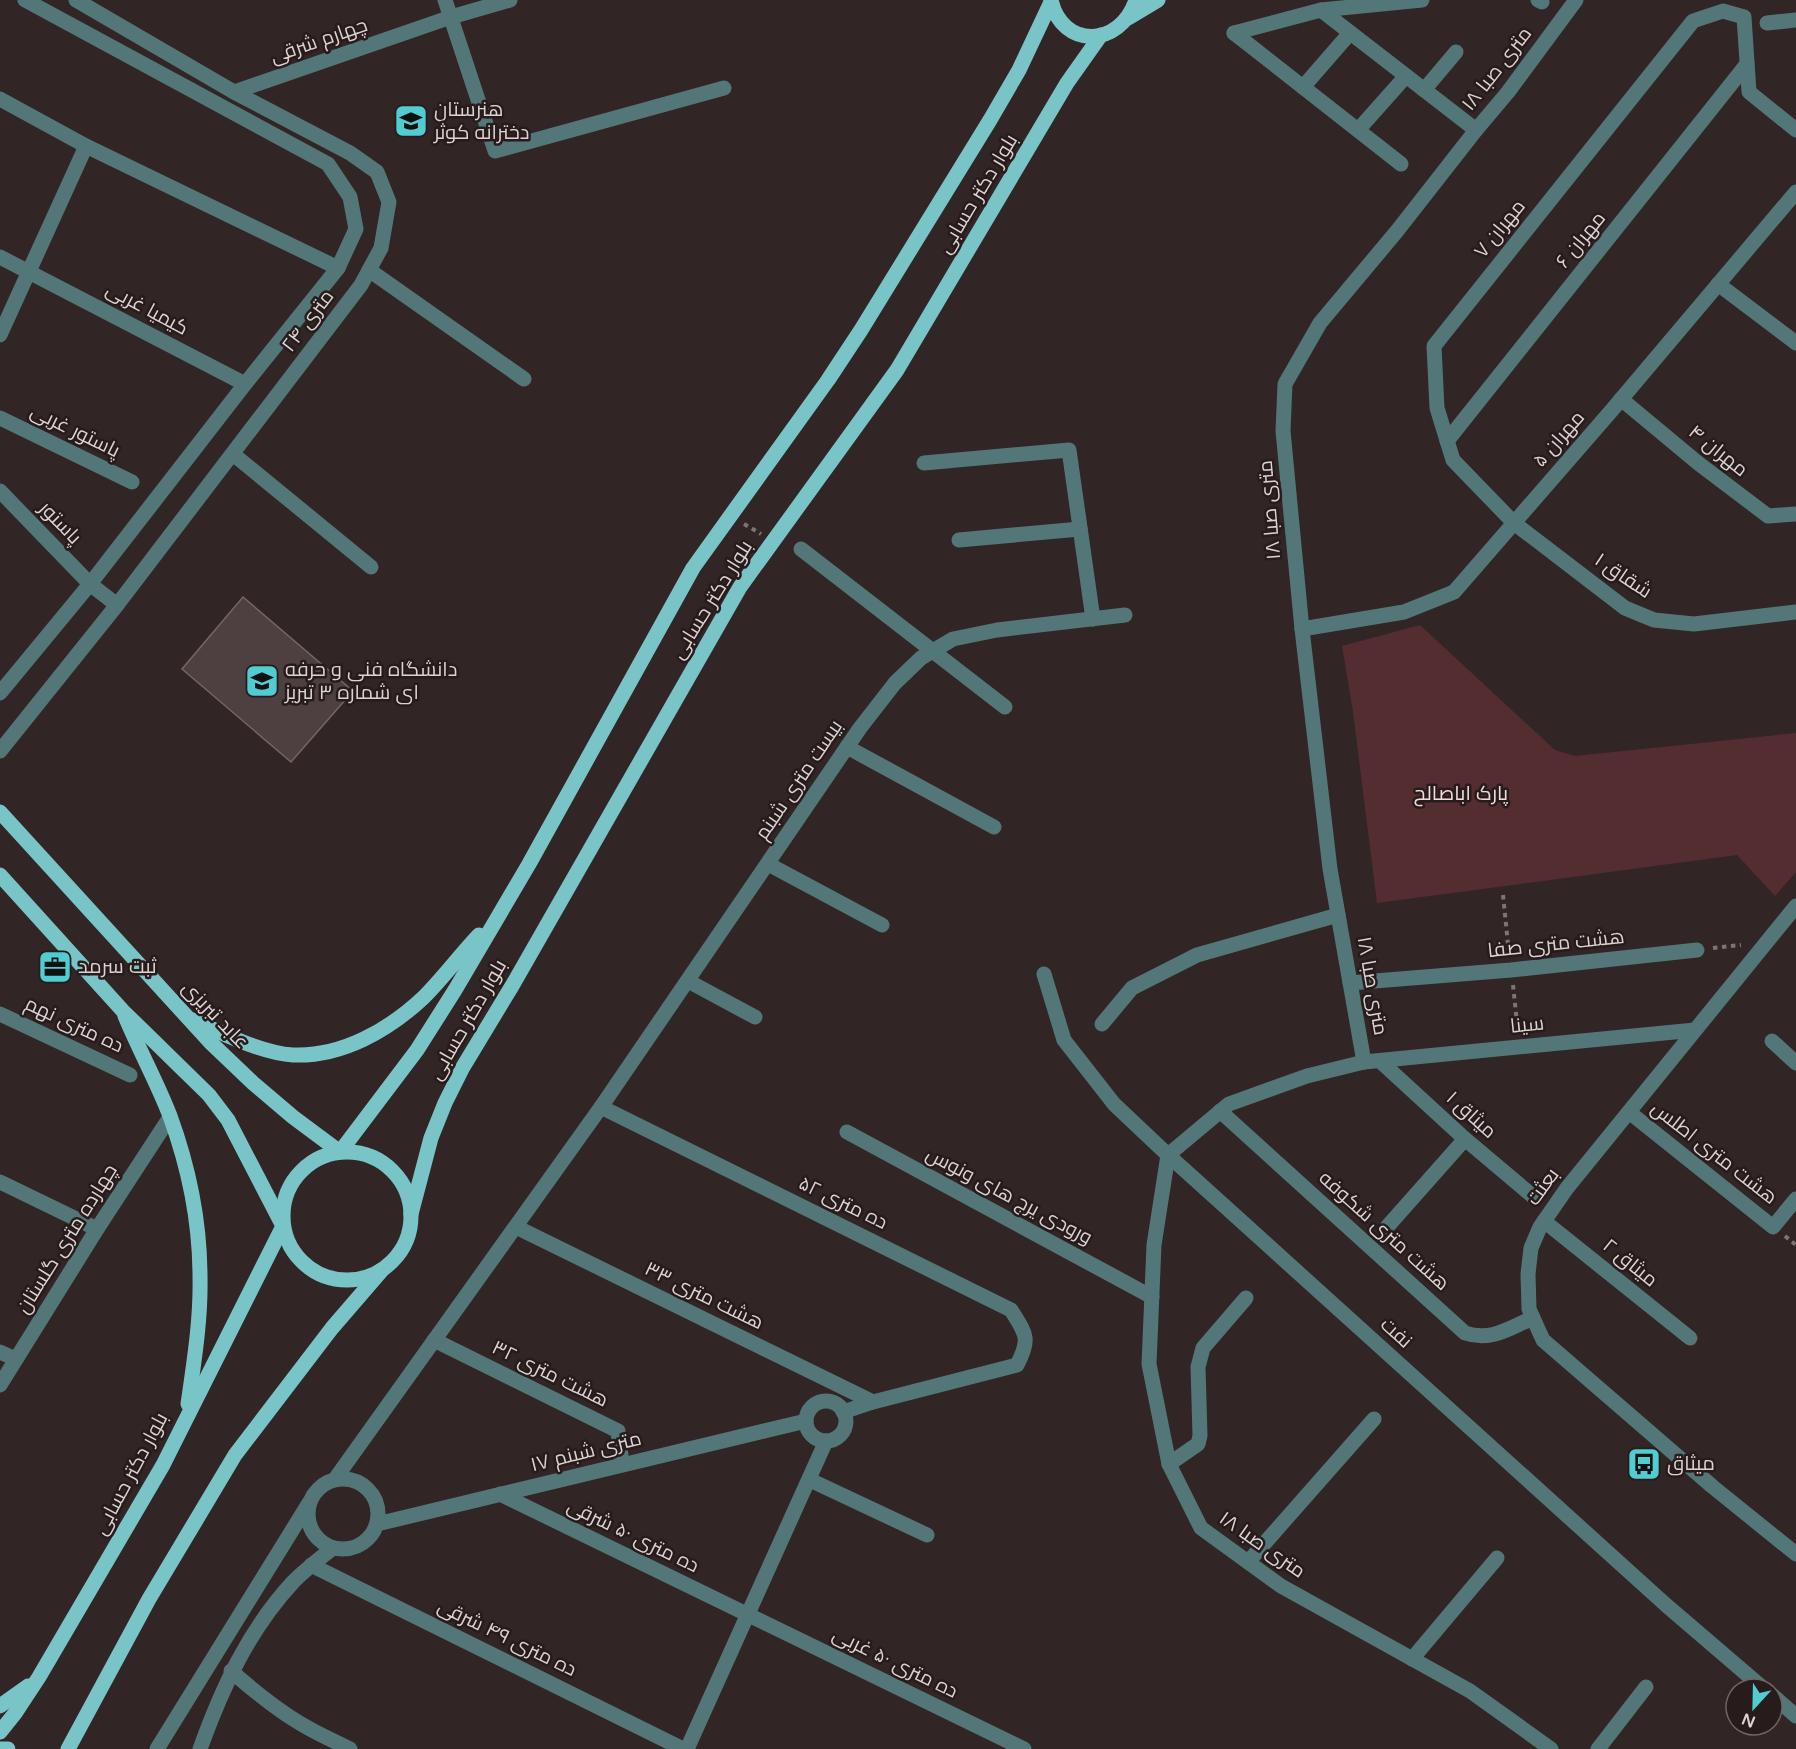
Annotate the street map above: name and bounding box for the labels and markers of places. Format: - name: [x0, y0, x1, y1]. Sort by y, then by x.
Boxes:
- place label: هنرستان دخترانه کوثر: [433, 98, 530, 145]
- school or university icon: هنرستان دخترانه کوثر: [393, 103, 429, 139]
- place label: دانشگاه فنی و حرفه ای شماره ۳ تبریز: [284, 658, 457, 705]
- school or university icon: دانشگاه فنی و حرفه ای شماره ۳ تبریز: [244, 663, 280, 699]
- office icon: ثبت سرمد: [37, 949, 73, 985]
- place label: ثبت سرمد: [78, 955, 157, 979]
- bus stop icon: میثاق: [1626, 1446, 1662, 1482]
- place label: میثاق: [1667, 1452, 1715, 1476]

